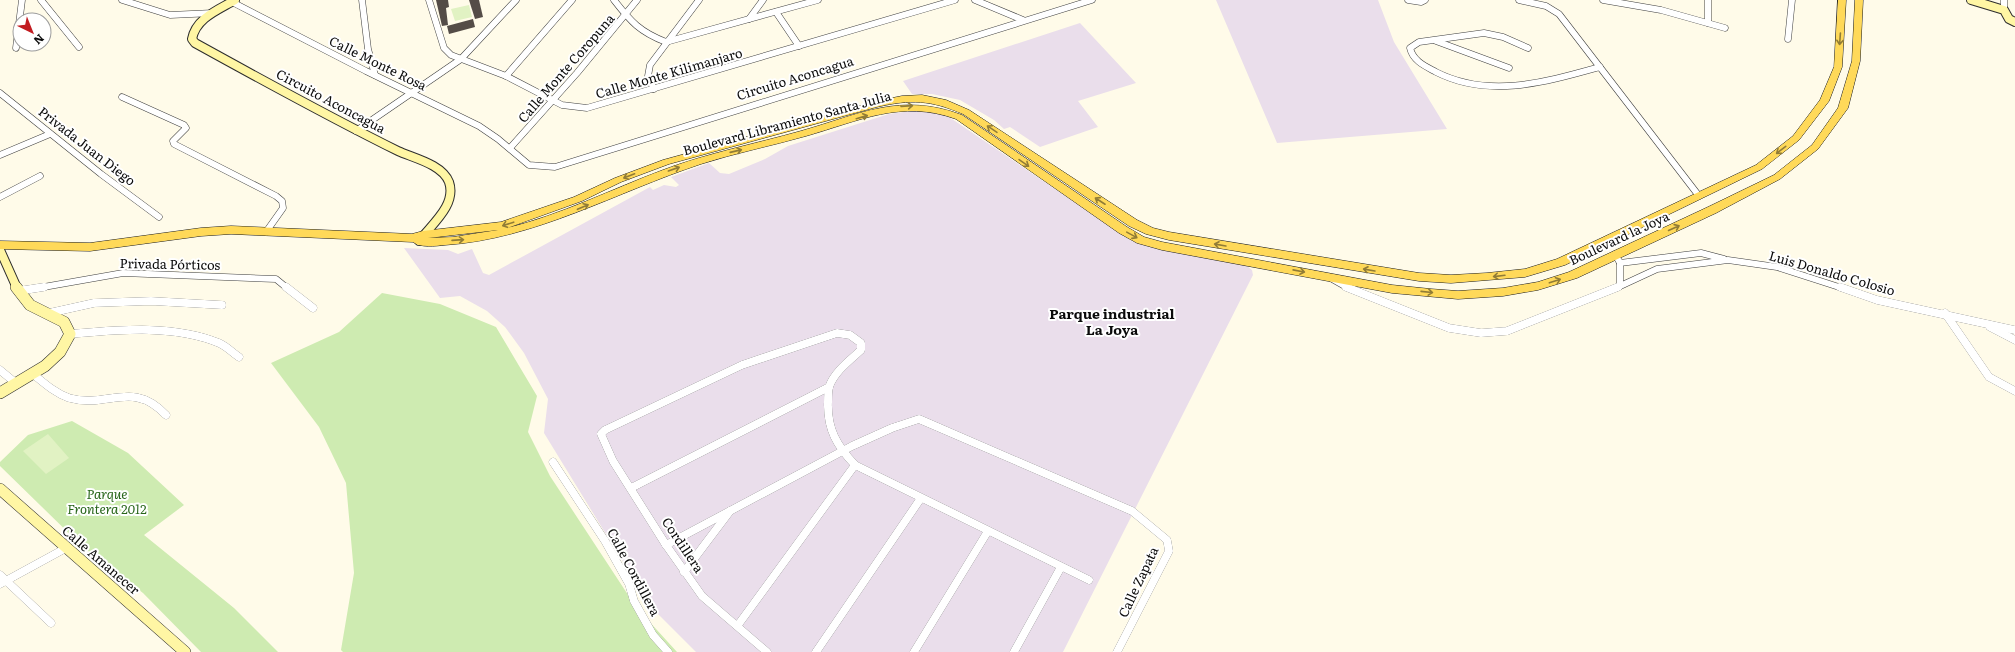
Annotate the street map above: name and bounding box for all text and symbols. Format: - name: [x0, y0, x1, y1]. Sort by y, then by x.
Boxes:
- street label: Calle Monte Coropuna: [513, 9, 618, 126]
- north arrow: [12, 12, 52, 52]
- text: N: [31, 31, 48, 49]
- street label: Calle Monte Rosa: [326, 31, 430, 94]
- one-way arrow: [1836, 32, 1843, 45]
- street label: Calle Monte Kilimanjaro: [593, 42, 745, 103]
- street label: Circuito Aconcagua: [734, 51, 856, 104]
- street label: Circuito Aconcagua: [273, 64, 389, 137]
- street label: Boulevard Libramiento Santa Julia: [681, 86, 893, 159]
- street label: Privada Juan Diego: [35, 102, 140, 190]
- one-way arrow: [900, 103, 913, 110]
- one-way arrow: [855, 113, 868, 120]
- one-way arrow: [987, 125, 998, 133]
- one-way arrow: [1776, 145, 1787, 154]
- one-way arrow: [730, 147, 743, 155]
- one-way arrow: [1018, 159, 1029, 167]
- one-way arrow: [668, 165, 681, 172]
- one-way arrow: [623, 172, 635, 180]
- one-way arrow: [1095, 197, 1106, 205]
- one-way arrow: [577, 203, 589, 210]
- street label: Boulevard la Joya: [1566, 206, 1672, 269]
- one-way arrow: [503, 220, 515, 228]
- one-way arrow: [1667, 224, 1679, 231]
- one-way arrow: [1126, 232, 1138, 239]
- one-way arrow: [451, 237, 464, 244]
- one-way arrow: [1214, 241, 1227, 249]
- street label: Luis Donaldo Colosio: [1767, 245, 1898, 300]
- street label: Privada Pórticos: [120, 253, 221, 274]
- one-way arrow: [1363, 266, 1376, 274]
- one-way arrow: [1292, 268, 1305, 276]
- one-way arrow: [1493, 272, 1506, 280]
- one-way arrow: [1549, 277, 1562, 284]
- one-way arrow: [1420, 289, 1433, 296]
- district label: Parque industrial La Joya: [1049, 303, 1175, 339]
- park label: Parque Frontera 2012: [67, 484, 147, 518]
- street label: Cordillera: [658, 513, 709, 576]
- street label: Calle Amanecer: [58, 521, 145, 599]
- street label: Calle Cordillera: [603, 524, 666, 619]
- street label: Calle Zapata: [1113, 543, 1162, 620]

